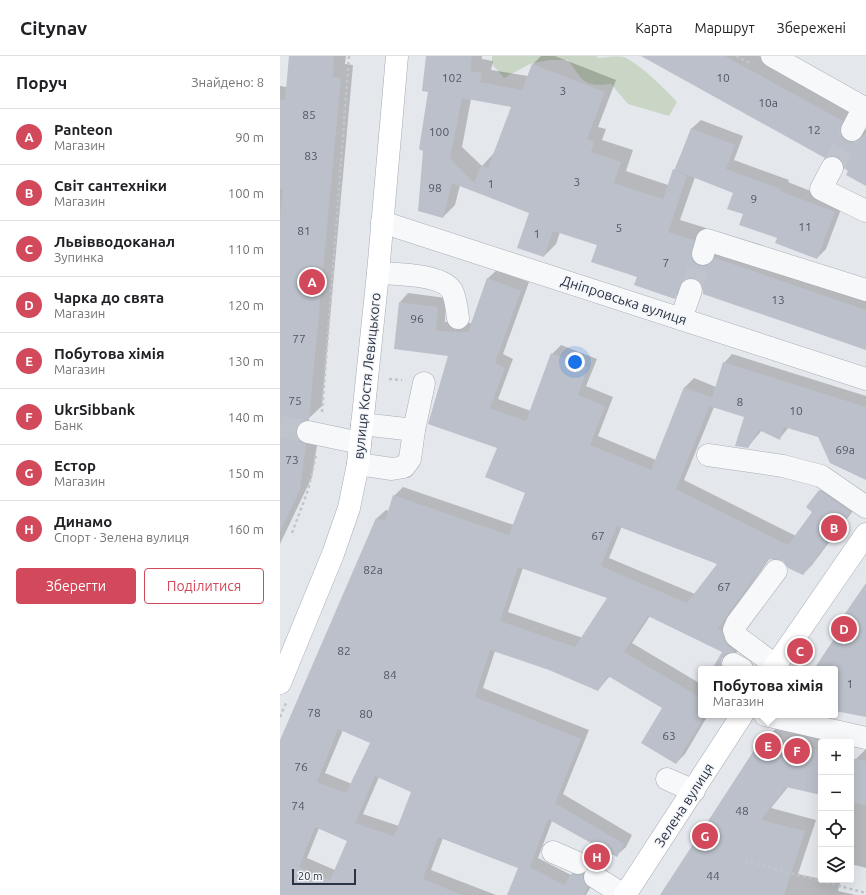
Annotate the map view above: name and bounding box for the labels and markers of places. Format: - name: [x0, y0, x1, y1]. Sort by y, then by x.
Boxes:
- pin: A: [299, 267, 325, 297]
- pin: B: [821, 513, 847, 543]
- pin: D: [831, 614, 857, 644]
- pin: C: [787, 636, 813, 666]
- pin: E: [755, 731, 781, 761]
- pin: F: [784, 736, 810, 766]
- pin: G: [692, 821, 718, 851]
- pin: H: [584, 842, 610, 872]

